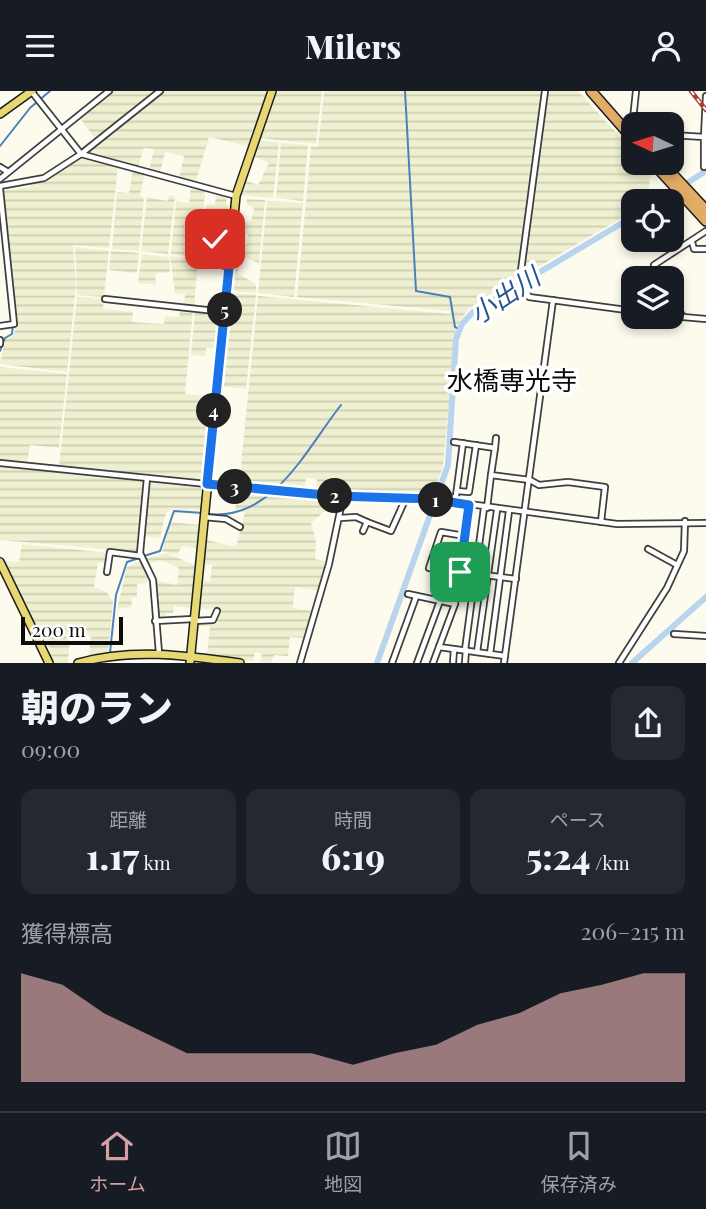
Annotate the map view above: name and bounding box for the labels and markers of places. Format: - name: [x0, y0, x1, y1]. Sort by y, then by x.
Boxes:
- pin: [185, 209, 245, 269]
- pin: 5: [208, 293, 243, 327]
- pin: 4: [196, 393, 232, 429]
- pin: 3: [218, 469, 252, 505]
- pin: 2: [318, 479, 352, 513]
- pin: 1: [418, 483, 453, 517]
- pin: [430, 542, 490, 602]

